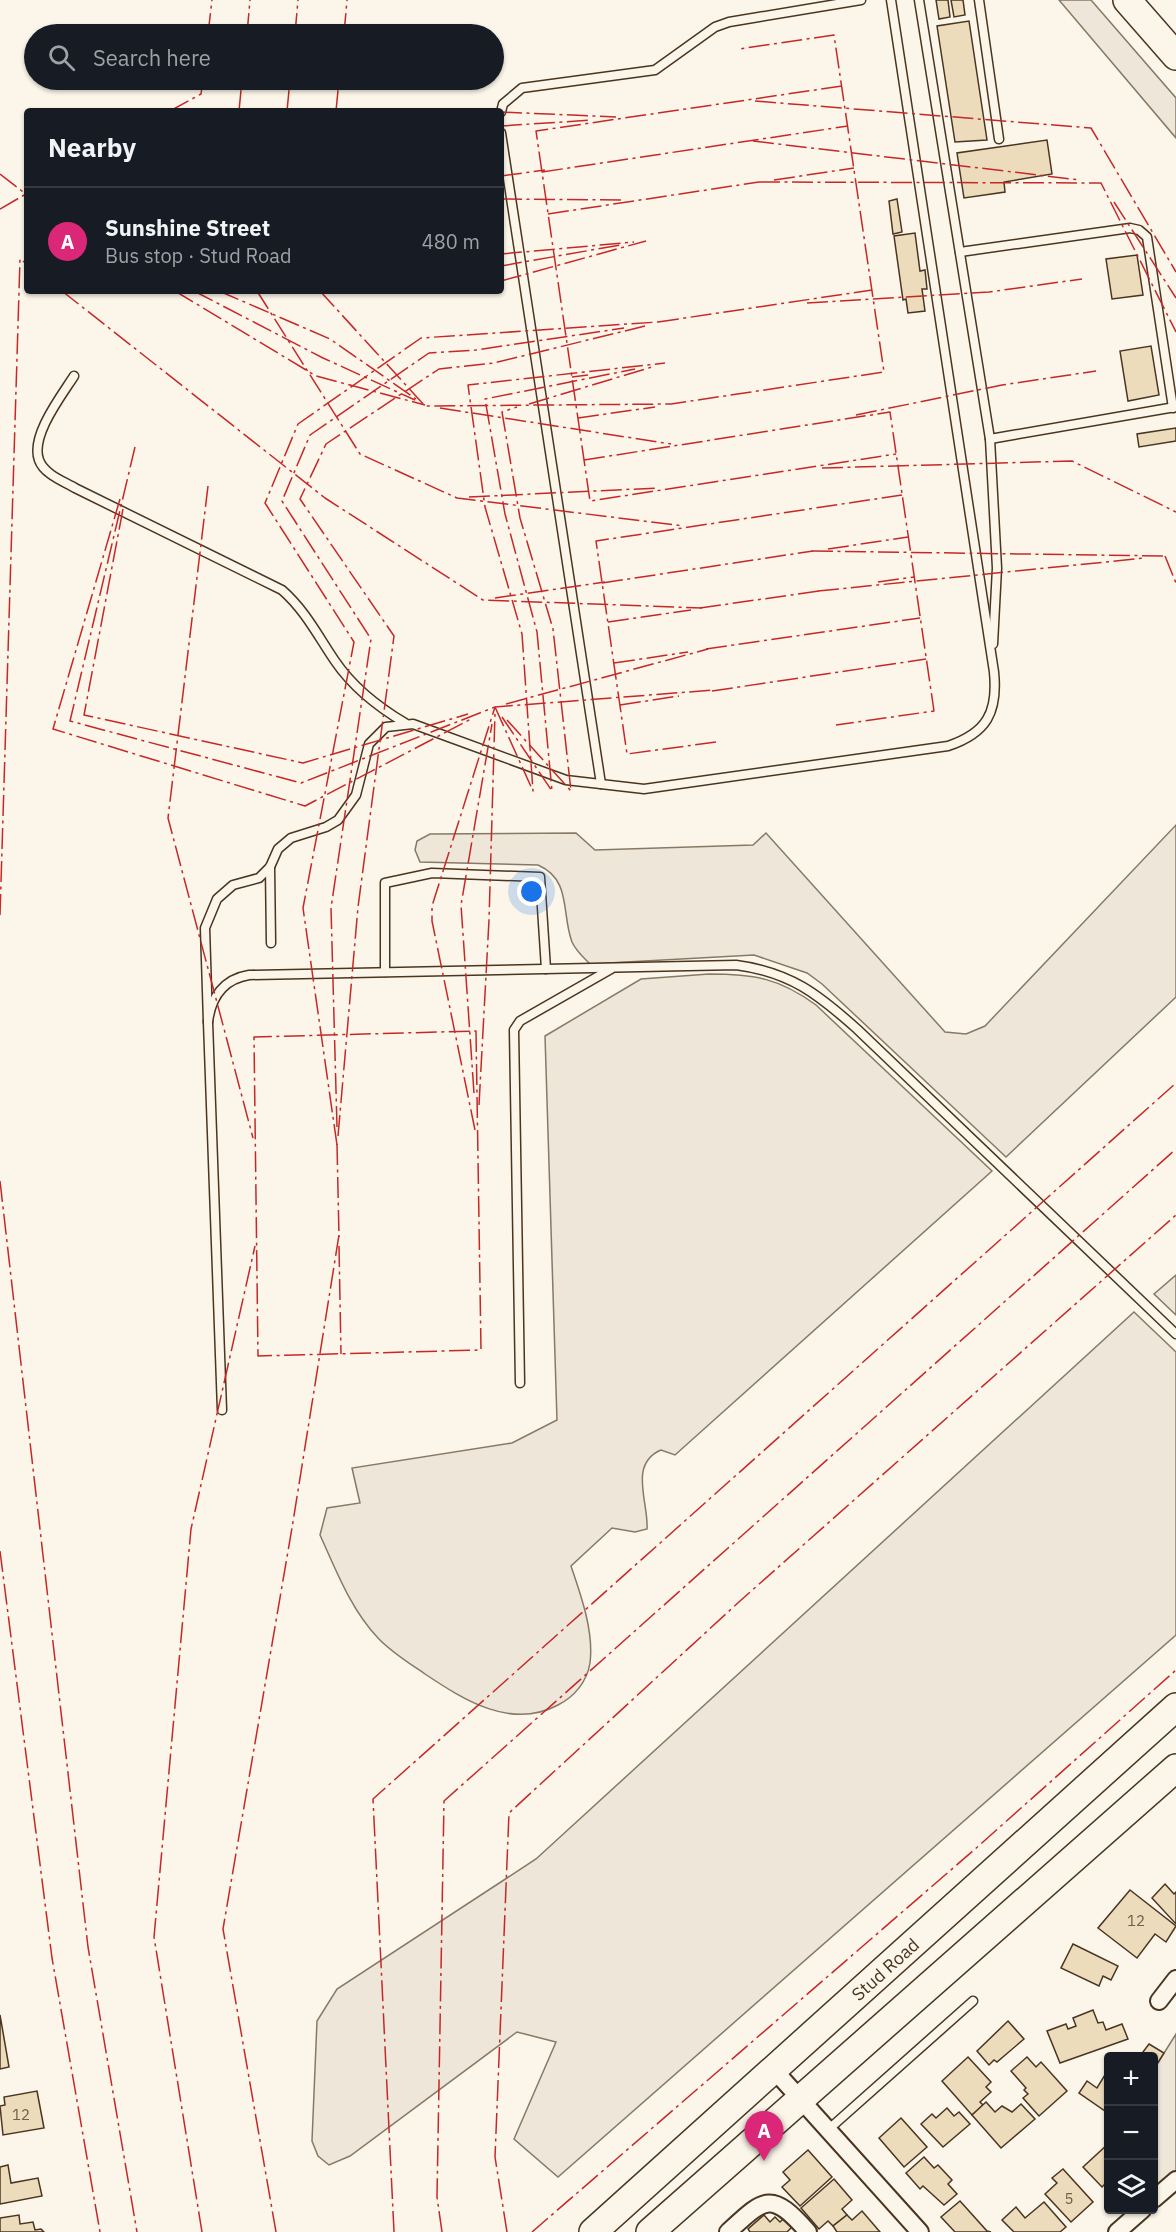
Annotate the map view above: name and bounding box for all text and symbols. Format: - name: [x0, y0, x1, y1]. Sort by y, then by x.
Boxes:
- search box: [24, 24, 504, 90]
- icon: search: [45, 41, 78, 74]
- text: Search here: [93, 43, 211, 72]
- text: Nearby: [48, 130, 136, 164]
- text: Sunshine Street: [105, 213, 270, 242]
- text: A: [61, 228, 74, 255]
- text: 480 m: [422, 228, 480, 255]
- text: Bus stop · Stud Road: [105, 242, 291, 269]
- your location: [517, 877, 546, 906]
- house number: 12: [1127, 1911, 1145, 1930]
- street label: Stud Road: [846, 1933, 924, 2005]
- map controls: [1104, 2052, 1158, 2214]
- button: +: [1104, 2052, 1158, 2106]
- house number: 12: [12, 2105, 30, 2124]
- button: −: [1104, 2106, 1158, 2160]
- pin: A: [744, 2112, 783, 2161]
- button: layers: [1104, 2160, 1158, 2214]
- house number: 5: [1064, 2189, 1074, 2208]

